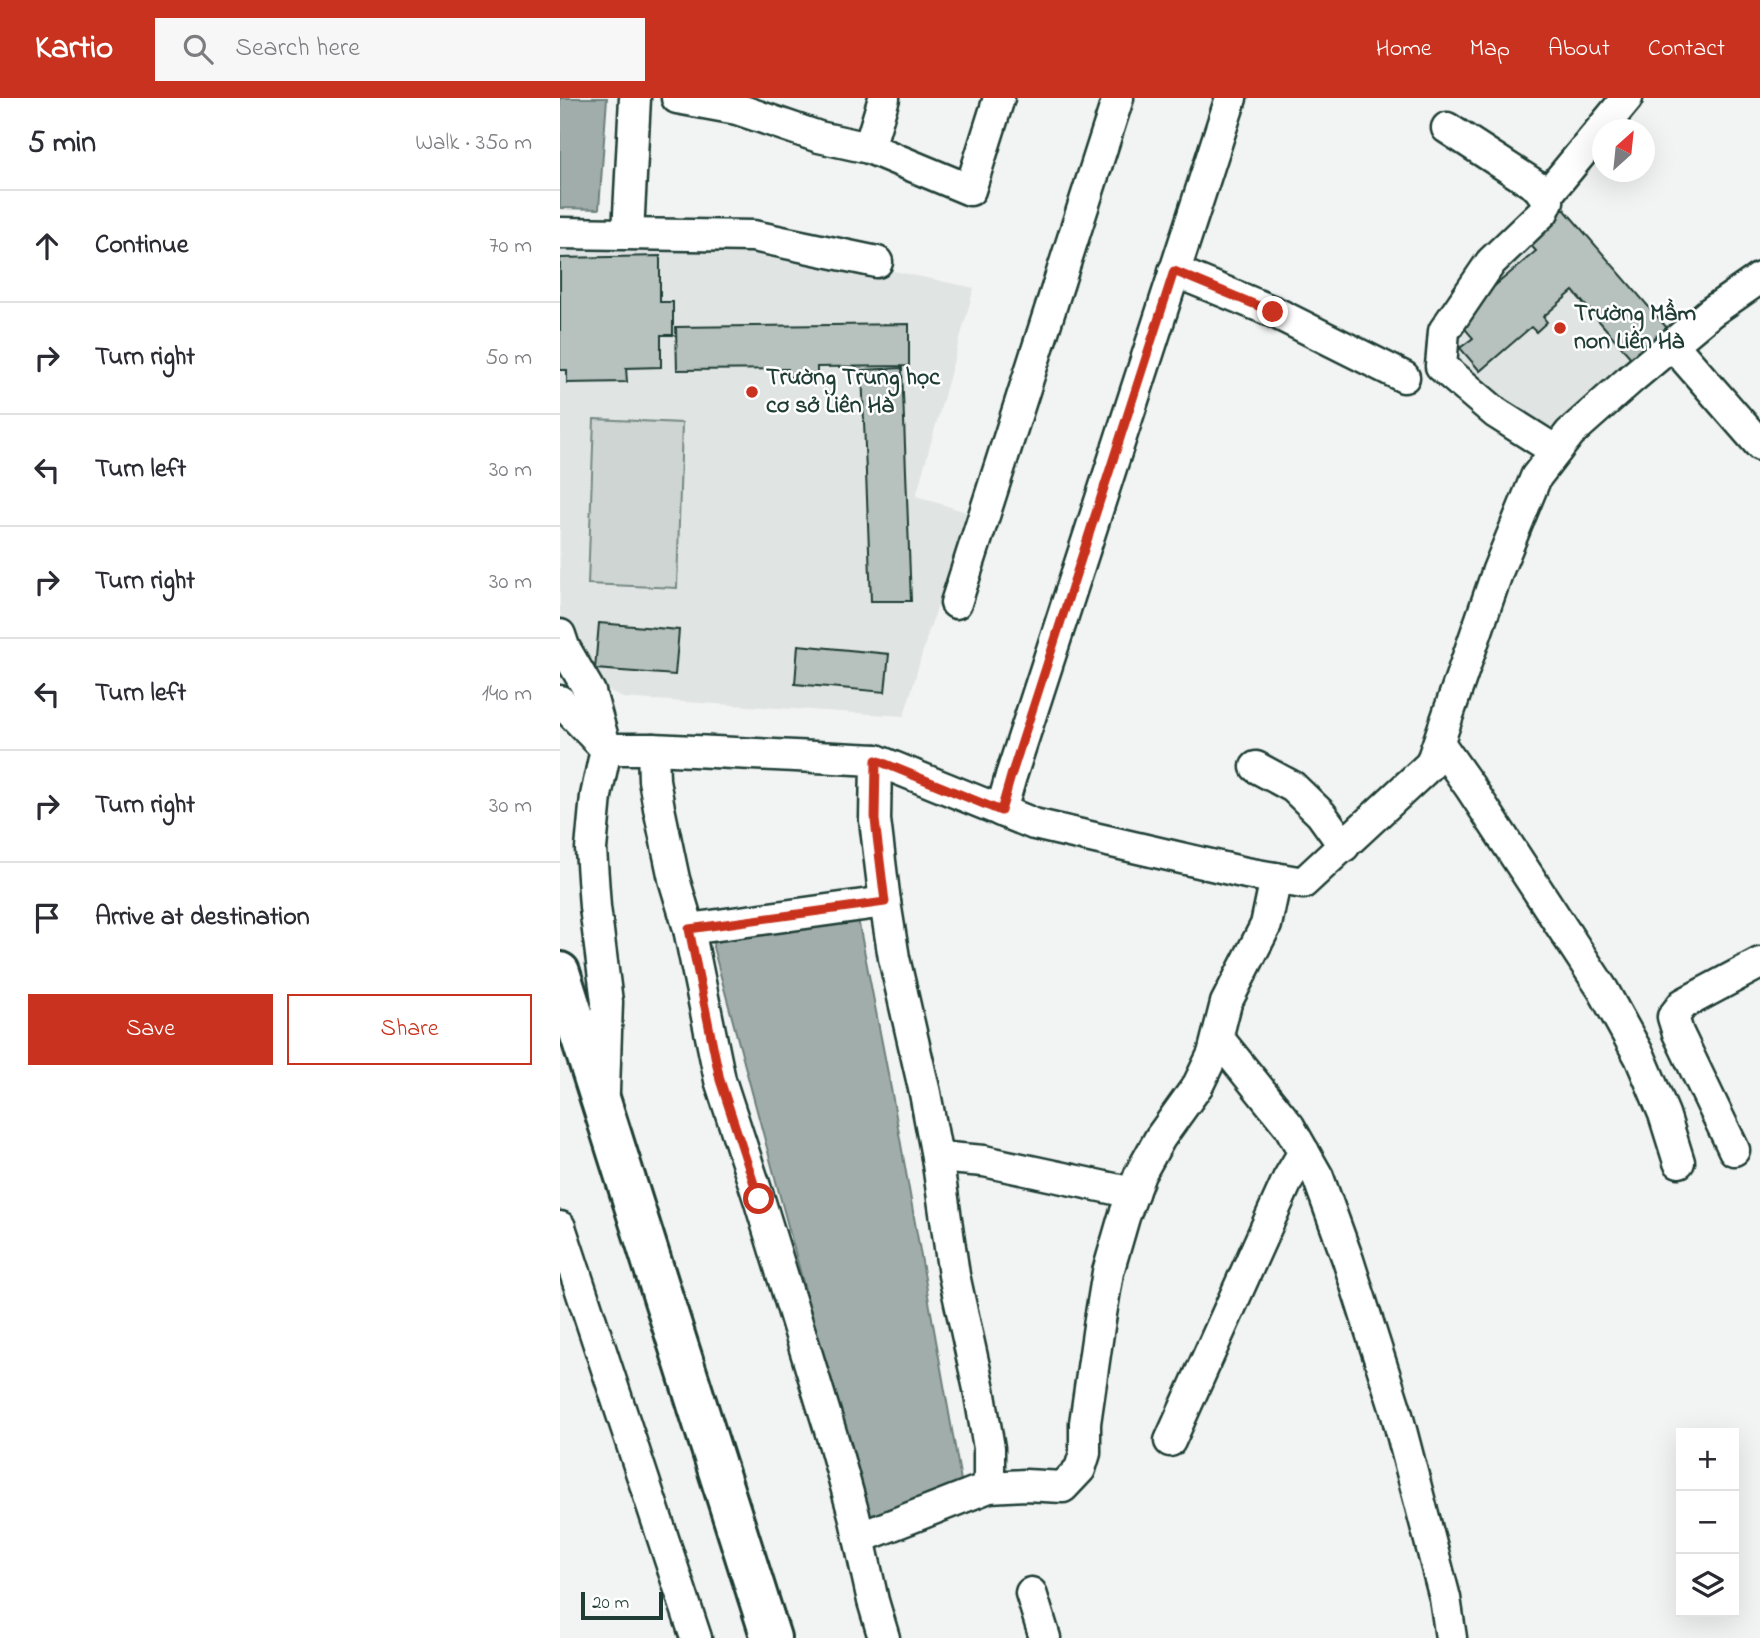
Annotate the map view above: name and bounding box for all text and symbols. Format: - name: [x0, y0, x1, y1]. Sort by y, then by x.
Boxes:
- search box: [155, 18, 645, 81]
- text: Kartio: [35, 25, 113, 73]
- icon: search: [179, 30, 217, 68]
- text: Search here: [235, 30, 360, 68]
- text: Home: [1376, 32, 1432, 67]
- text: Map: [1470, 32, 1510, 67]
- text: About: [1548, 32, 1610, 67]
- text: Contact: [1648, 32, 1725, 67]
- north arrow: [1592, 119, 1655, 182]
- text: 5 min: [28, 122, 96, 166]
- text: Walk · 350 m: [415, 127, 532, 160]
- icon: ahead: [28, 227, 66, 265]
- text: Continue: [95, 227, 188, 265]
- text: 70 m: [489, 230, 532, 263]
- route end: [1257, 296, 1288, 327]
- place label: Trường Mầm non Liên Hà: [1574, 297, 1696, 360]
- marker: Trường Mầm non Liên Hà: [1552, 320, 1568, 336]
- icon: right: [28, 339, 66, 377]
- text: Turn right: [95, 339, 195, 377]
- text: 50 m: [485, 342, 532, 375]
- place label: Trường Trung học cơ sở Liên Hà: [766, 361, 941, 424]
- marker: Trường Trung học cơ sở Liên Hà: [744, 384, 760, 400]
- icon: left: [28, 451, 66, 489]
- text: Turn left: [95, 451, 186, 489]
- text: 30 m: [489, 454, 532, 487]
- icon: right: [28, 563, 66, 601]
- text: Turn right: [95, 563, 195, 601]
- text: 30 m: [489, 566, 532, 599]
- icon: left: [28, 675, 66, 713]
- text: Turn left: [95, 675, 186, 713]
- text: 140 m: [482, 678, 532, 711]
- icon: right: [28, 787, 66, 825]
- text: Turn right: [95, 787, 195, 825]
- text: 30 m: [489, 790, 532, 823]
- icon: arrive: [28, 899, 66, 937]
- text: Arrive at destination: [95, 899, 310, 937]
- button: Save: [28, 994, 273, 1065]
- button: Share: [287, 994, 532, 1065]
- route start: [743, 1183, 774, 1214]
- map controls: [1676, 1428, 1739, 1617]
- button: +: [1676, 1428, 1739, 1491]
- button: −: [1676, 1491, 1739, 1554]
- button: layers: [1676, 1554, 1739, 1617]
- scale bar: [581, 1589, 663, 1621]
- text: 20 m: [592, 1590, 629, 1617]

